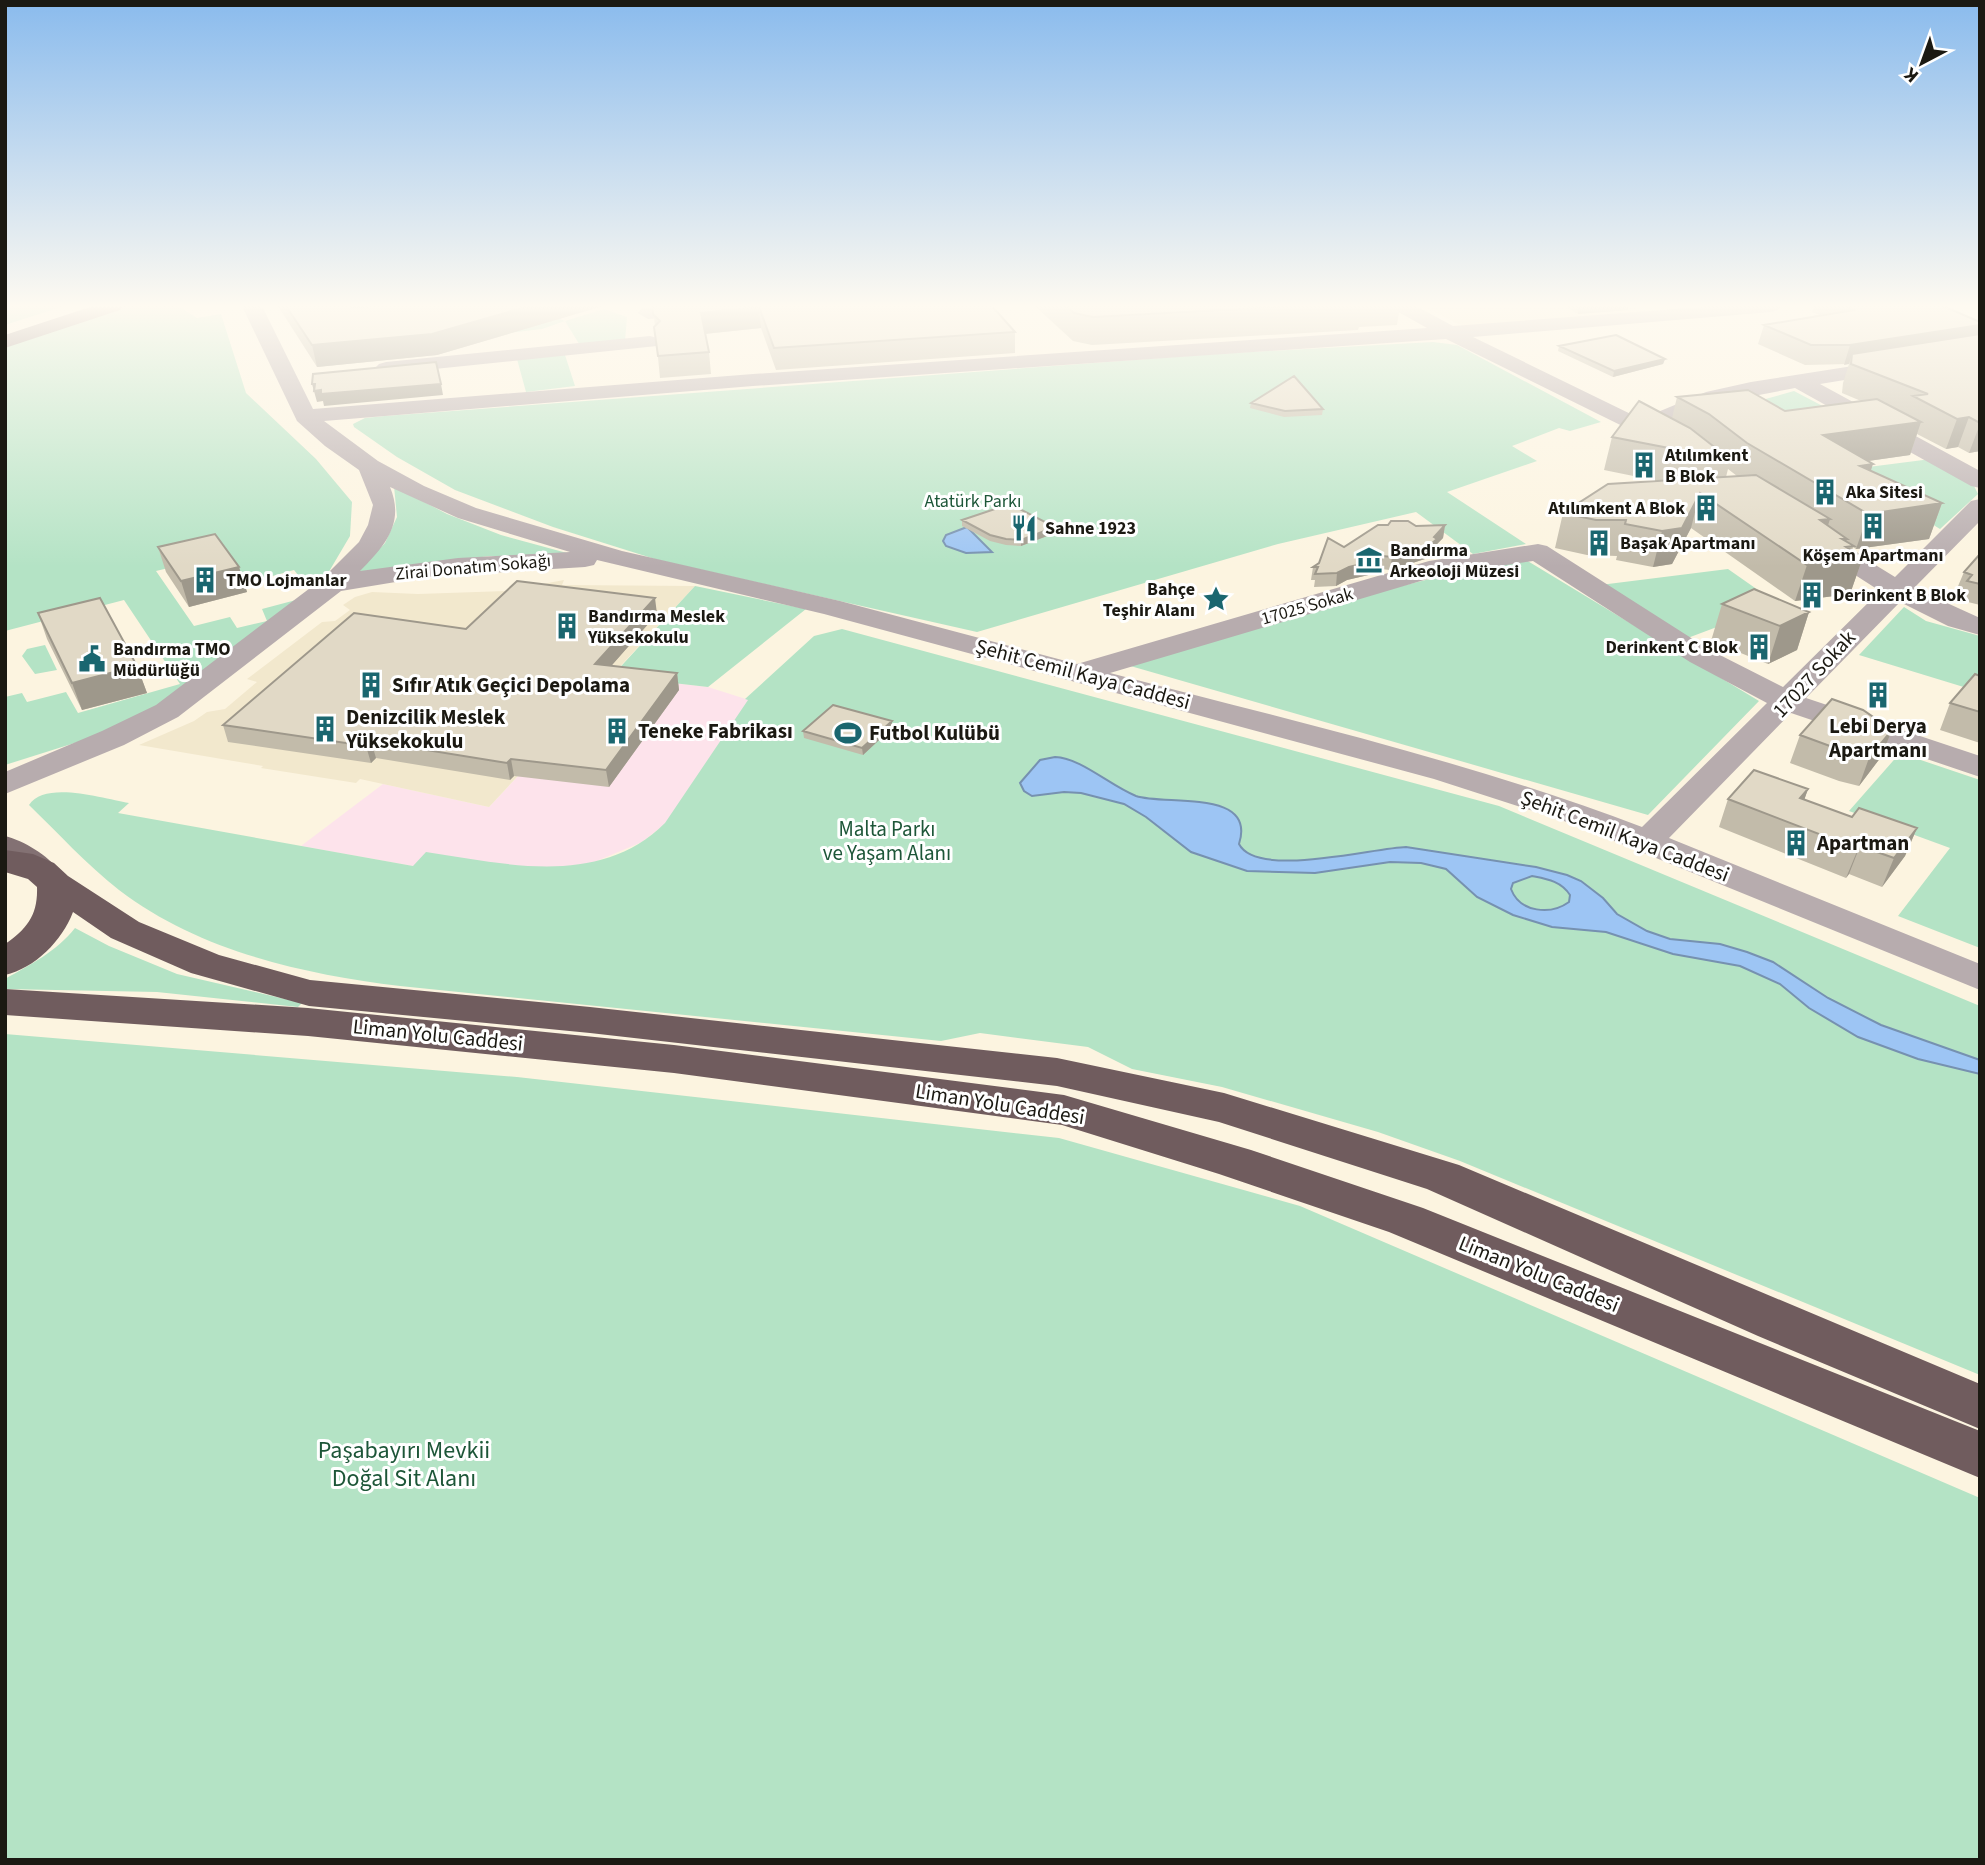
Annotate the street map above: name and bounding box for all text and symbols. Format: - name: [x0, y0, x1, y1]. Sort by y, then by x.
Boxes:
- north arrow: [1887, 28, 1957, 98]
- text: K: [1898, 60, 1925, 89]
- place label: Atılımkent B Blok: [1664, 443, 1748, 489]
- building icon: Atılımkent B Blok: [1629, 450, 1659, 480]
- building icon: Aka Sitesi: [1810, 477, 1840, 507]
- place label: Aka Sitesi: [1845, 480, 1923, 505]
- park label: Atatürk Parkı: [925, 489, 1021, 514]
- building icon: Atılımkent A Blok: [1691, 493, 1721, 523]
- place label: Atılımkent A Blok: [1547, 496, 1685, 521]
- building icon: Köşem Apartmanı: [1858, 511, 1888, 541]
- restaurant icon: Sahne 1923: [1009, 513, 1039, 543]
- place label: Sahne 1923: [1045, 516, 1136, 541]
- building icon: Başak Apartmanı: [1584, 528, 1614, 558]
- place label: Başak Apartmanı: [1620, 531, 1755, 556]
- place label: Bandırma Arkeoloji Müzesi: [1389, 538, 1519, 584]
- place label: Köşem Apartmanı: [1802, 543, 1944, 568]
- museum icon: Bandırma Arkeoloji Müzesi: [1354, 545, 1384, 575]
- street label: Zirai Donatım Sokağı: [394, 548, 552, 587]
- building icon: TMO Lojmanlar: [190, 565, 220, 595]
- place label: TMO Lojmanlar: [226, 568, 348, 593]
- place label: Bahçe Teşhir Alanı: [1103, 577, 1195, 623]
- building icon: Derinkent B Blok: [1797, 580, 1827, 610]
- street label: 17025 Sokak: [1258, 581, 1356, 632]
- place label: Derinkent B Blok: [1833, 583, 1966, 608]
- place icon: Bahçe Teşhir Alanı: [1201, 584, 1231, 614]
- place label: Bandırma Meslek Yüksekokulu: [587, 604, 725, 650]
- building icon: Bandırma Meslek Yüksekokulu: [552, 611, 582, 641]
- street label: 17027 Sokak: [1765, 623, 1863, 725]
- street label: Şehit Cemil Kaya Caddesi: [972, 631, 1194, 717]
- building icon: Derinkent C Blok: [1744, 632, 1774, 662]
- place label: Derinkent C Blok: [1605, 635, 1738, 660]
- place label: Bandırma TMO Müdürlüğü: [113, 637, 231, 683]
- public building icon: Bandırma TMO Müdürlüğü: [77, 644, 107, 674]
- building icon: Sıfır Atık Geçici Depolama: [356, 670, 386, 700]
- place label: Sıfır Atık Geçici Depolama: [392, 670, 630, 700]
- building icon: Lebi Derya Apartmanı: [1863, 680, 1893, 710]
- place label: Denizcilik Meslek Yüksekokulu: [345, 702, 506, 756]
- place label: Lebi Derya Apartmanı: [1828, 711, 1927, 765]
- building icon: Denizcilik Meslek Yüksekokulu: [310, 714, 340, 744]
- building icon: Teneke Fabrikası: [602, 716, 632, 746]
- place label: Teneke Fabrikası: [638, 716, 793, 746]
- sports icon: Futbol Kulübü: [833, 718, 863, 748]
- place label: Futbol Kulübü: [869, 718, 1000, 748]
- street label: Şehit Cemil Kaya Caddesi: [1516, 782, 1734, 890]
- park label: Malta Parkı ve Yaşam Alanı: [823, 814, 951, 868]
- building icon: Apartman: [1781, 828, 1811, 858]
- place label: Apartman: [1816, 828, 1909, 858]
- street label: Liman Yolu Caddesi: [351, 1011, 525, 1059]
- street label: Liman Yolu Caddesi: [913, 1076, 1087, 1132]
- street label: Liman Yolu Caddesi: [1454, 1228, 1624, 1320]
- park label: Paşabayırı Mevkii Doğal Sit Alanı: [318, 1433, 490, 1496]

